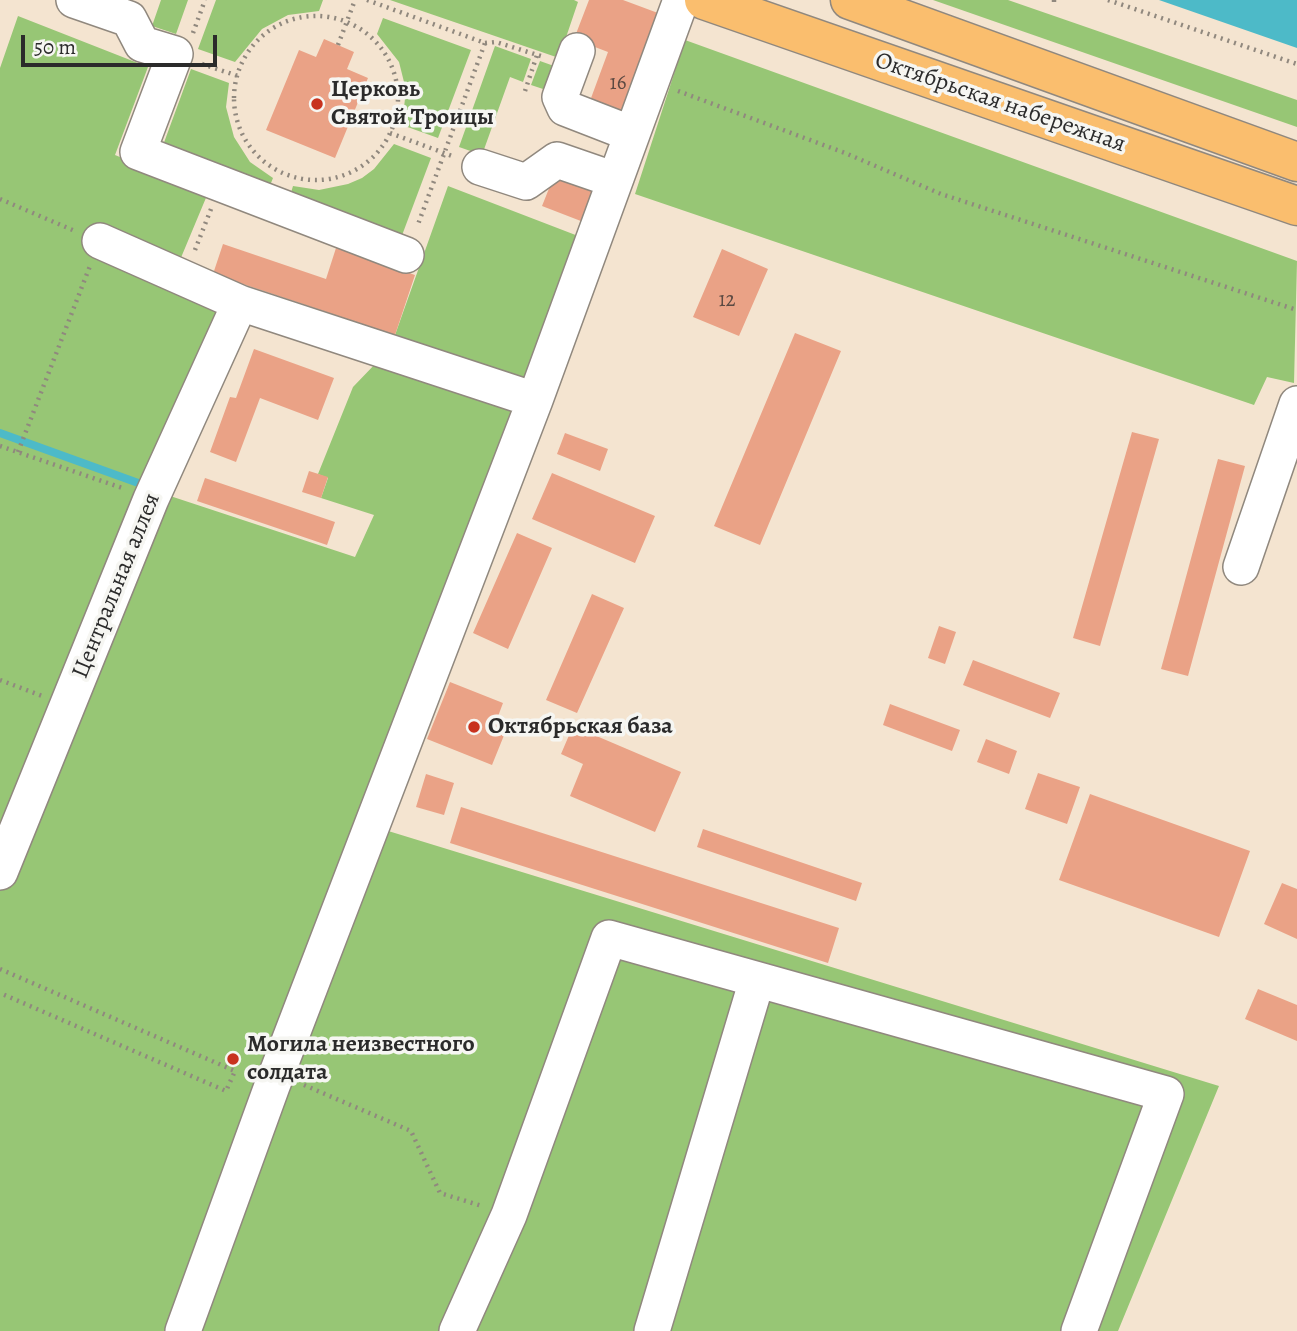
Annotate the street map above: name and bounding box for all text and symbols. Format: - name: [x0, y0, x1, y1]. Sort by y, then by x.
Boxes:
- scale bar: [24, 21, 220, 65]
- text: 50 m: [34, 33, 76, 61]
- street label: Октябрьская набережная: [871, 47, 1129, 159]
- house number: 16: [610, 71, 626, 97]
- place label: Церковь Святой Троицы: [331, 76, 494, 132]
- marker: Церковь Святой Троицы: [309, 96, 325, 112]
- house number: 12: [718, 288, 736, 314]
- street label: Центральная аллея: [67, 489, 167, 683]
- place label: Октябрьская база: [488, 713, 673, 741]
- marker: Октябрьская база: [466, 719, 482, 735]
- place label: Могила неизвестного солдата: [247, 1031, 475, 1087]
- marker: Могила неизвестного солдата: [225, 1051, 241, 1067]

